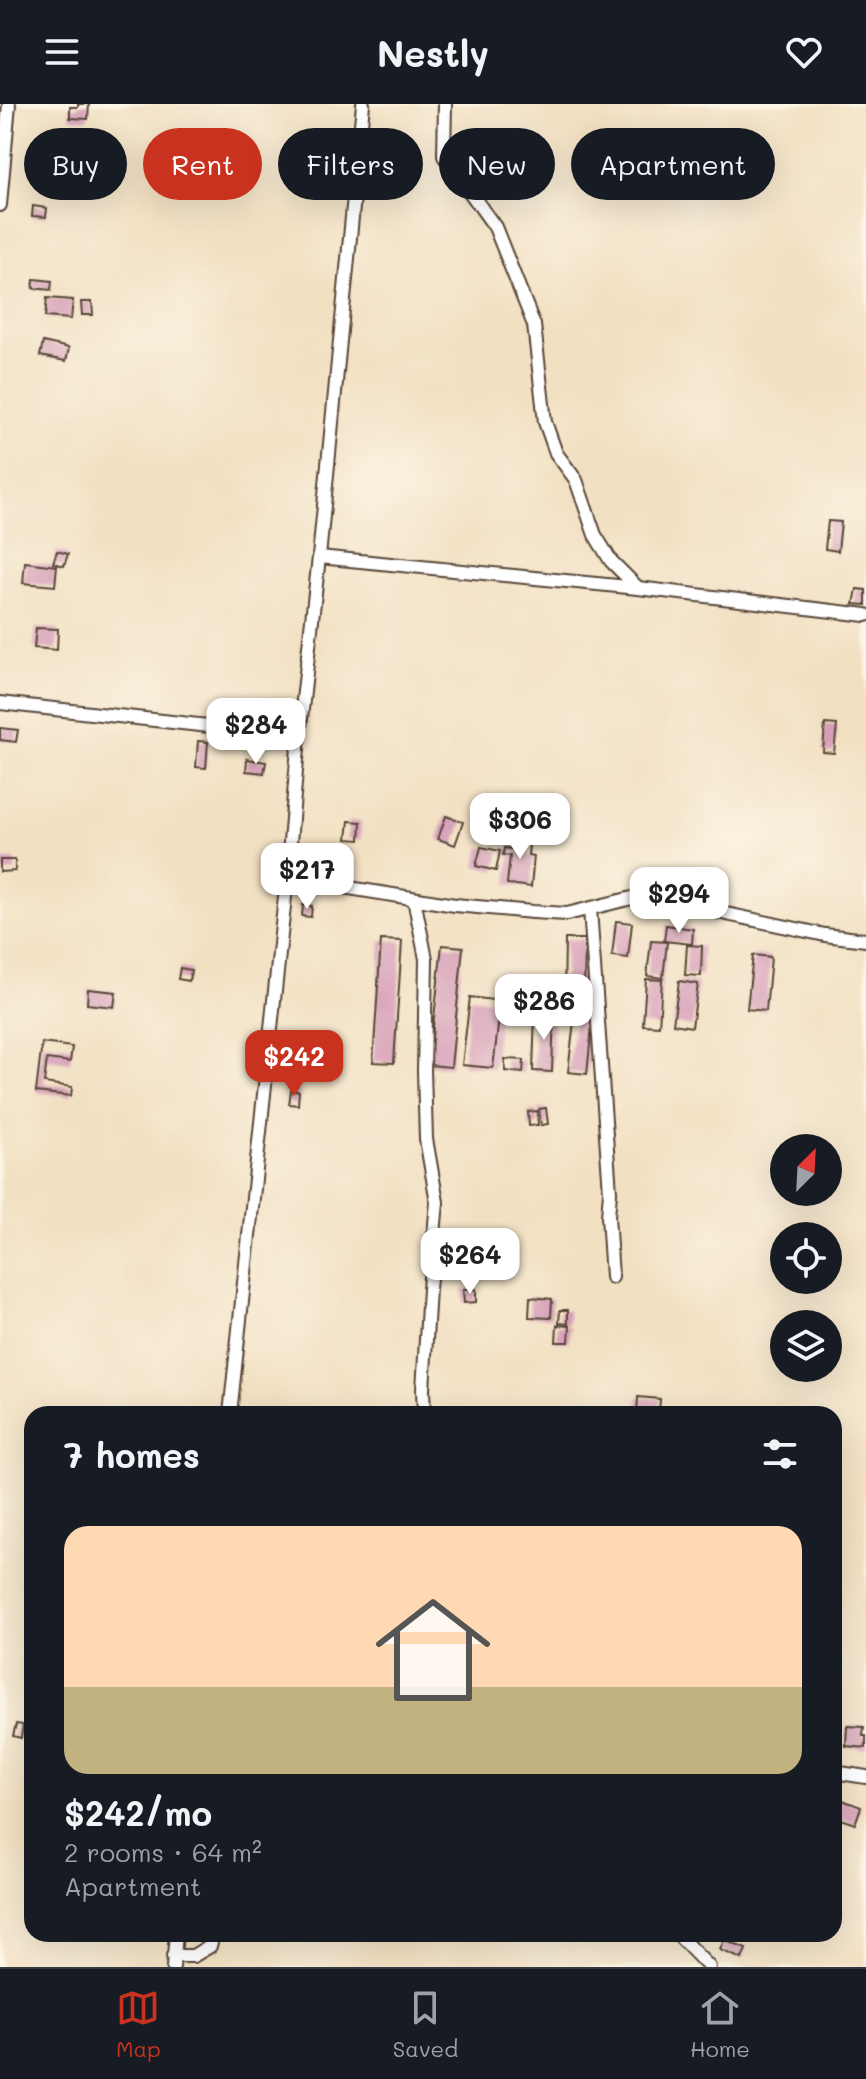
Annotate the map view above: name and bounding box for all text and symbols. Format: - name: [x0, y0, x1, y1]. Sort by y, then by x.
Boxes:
- text: Nestly: [377, 29, 489, 76]
- icon: menu: [40, 30, 84, 74]
- icon: heart: [782, 30, 826, 74]
- chip: Buy: [24, 128, 127, 200]
- chip: Rent: [143, 128, 262, 200]
- chip: Filters: [278, 128, 423, 200]
- chip: New: [439, 128, 555, 200]
- chip: Apartment: [571, 128, 775, 200]
- pin: $284: [209, 698, 303, 766]
- text: $284: [224, 707, 288, 741]
- pin: $306: [473, 793, 567, 861]
- text: $306: [488, 802, 552, 836]
- pin: $217: [260, 843, 354, 911]
- text: $217: [279, 852, 335, 886]
- pin: $294: [632, 867, 726, 935]
- text: $294: [648, 876, 710, 910]
- pin: $286: [497, 974, 591, 1042]
- text: $286: [513, 983, 575, 1017]
- pin: $242: [247, 1030, 341, 1098]
- text: $242: [263, 1039, 325, 1073]
- north arrow: [770, 1134, 842, 1206]
- map controls: [770, 1134, 842, 1382]
- button: locate: [770, 1222, 842, 1294]
- pin: $264: [423, 1228, 517, 1296]
- text: $264: [439, 1237, 501, 1271]
- button: layers: [770, 1310, 842, 1382]
- text: 7 homes: [64, 1432, 200, 1477]
- icon: filters: [758, 1432, 802, 1476]
- icon: home: [361, 1578, 505, 1722]
- text: $242/mo: [64, 1790, 212, 1835]
- text: 2 rooms · 64 m²: [64, 1835, 262, 1869]
- text: Apartment: [64, 1869, 201, 1903]
- tab: Map: [116, 1986, 161, 2063]
- tab: Saved: [393, 1986, 458, 2063]
- tab: Home: [690, 1986, 750, 2063]

